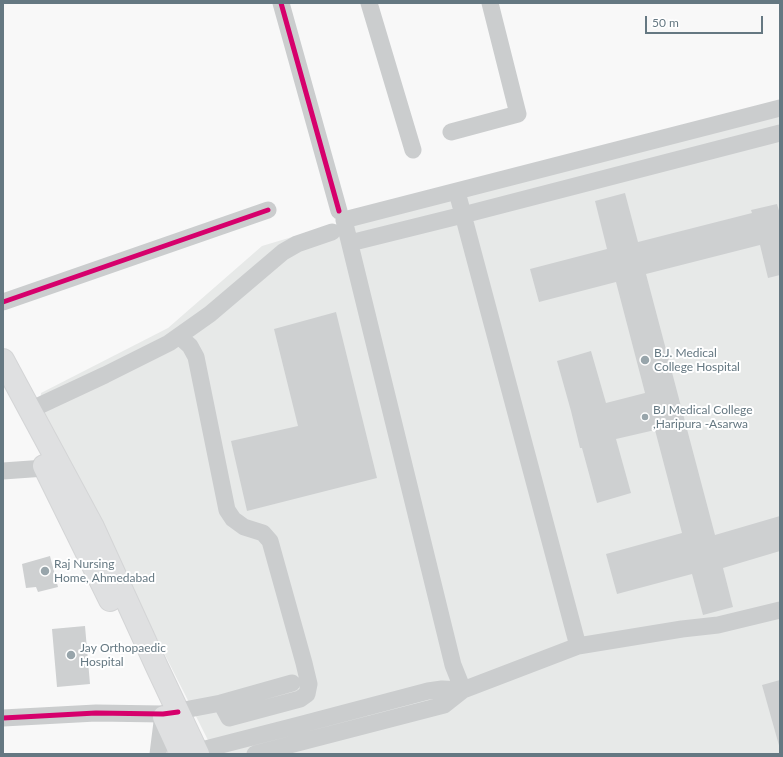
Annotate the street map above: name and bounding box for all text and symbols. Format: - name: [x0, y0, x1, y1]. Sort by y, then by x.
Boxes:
- scale bar: [647, 8, 765, 34]
- text: 50 m: [652, 15, 679, 30]
- place label: B.J. Medical College Hospital: [654, 346, 740, 374]
- marker: B.J. Medical College Hospital: [639, 354, 651, 366]
- place label: BJ Medical College ,Haripura -Asarwa: [653, 403, 752, 431]
- marker: BJ Medical College ,Haripura -Asarwa: [640, 412, 650, 422]
- place label: Raj Nursing Home, Ahmedabad: [54, 557, 155, 585]
- marker: Raj Nursing Home, Ahmedabad: [39, 565, 51, 577]
- place label: Jay Orthopaedic Hospital: [80, 641, 166, 669]
- marker: Jay Orthopaedic Hospital: [65, 649, 77, 661]

